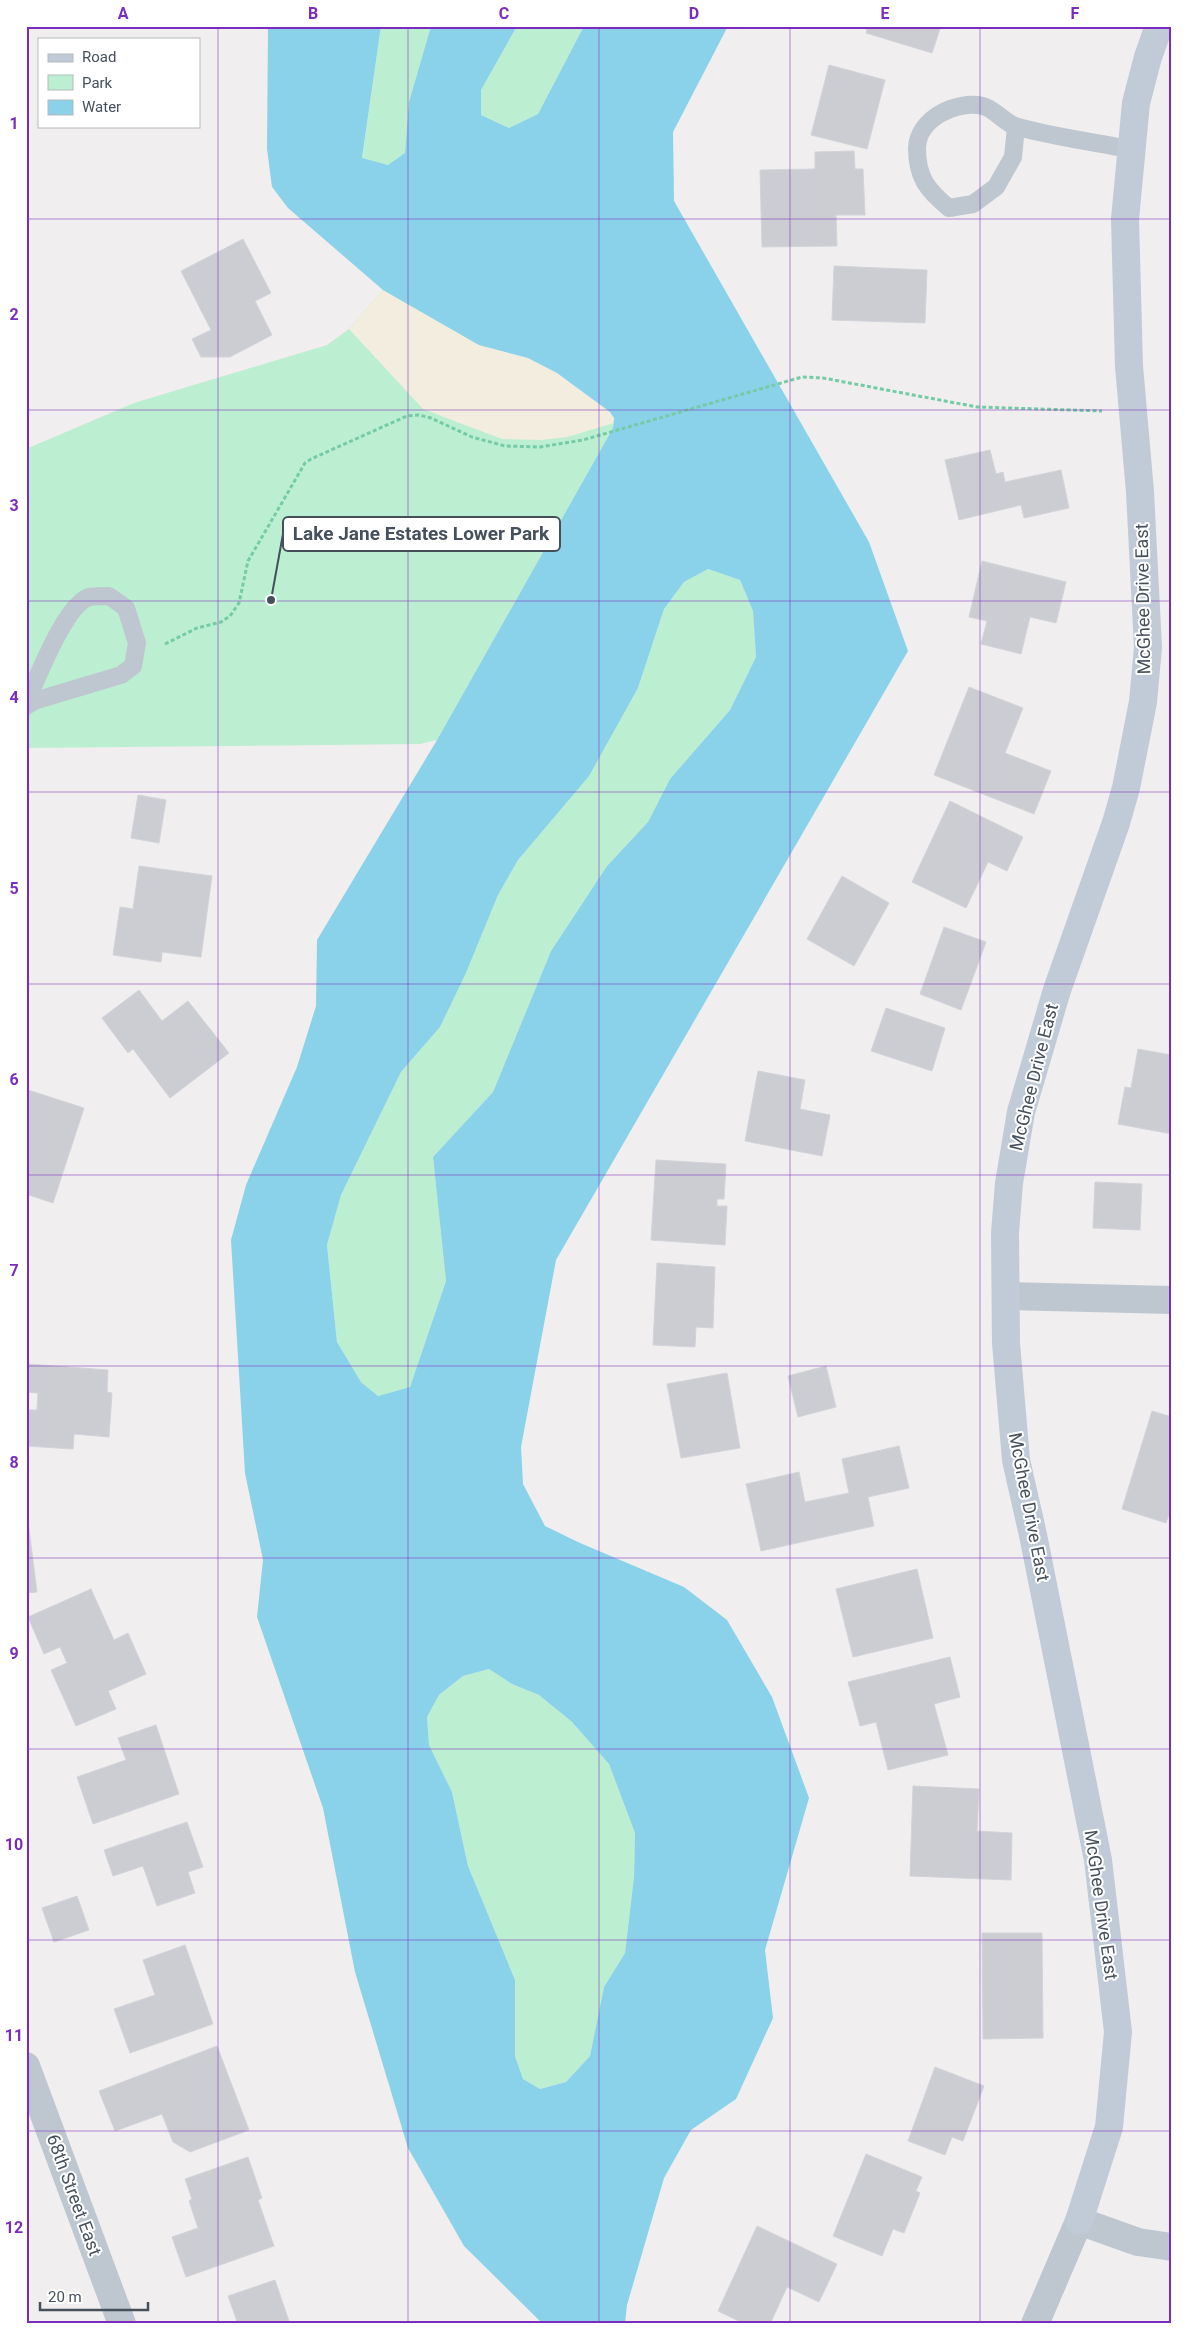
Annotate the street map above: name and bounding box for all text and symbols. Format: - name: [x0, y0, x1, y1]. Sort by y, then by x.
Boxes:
- text: A: [118, 4, 129, 23]
- text: B: [308, 4, 318, 23]
- text: C: [499, 4, 509, 23]
- text: D: [689, 4, 699, 23]
- text: E: [881, 4, 890, 23]
- text: F: [1071, 4, 1080, 23]
- legend: [38, 38, 200, 128]
- text: Road: [82, 48, 116, 66]
- text: Park: [82, 74, 113, 92]
- text: Water: [82, 98, 121, 116]
- text: 1: [9, 114, 19, 133]
- text: 2: [9, 305, 19, 324]
- text: 3: [9, 496, 19, 515]
- callout: Lake Jane Estates Lower Park: [283, 517, 560, 551]
- text: Lake Jane Estates Lower Park: [293, 522, 550, 545]
- street label: McGhee Drive East: [1131, 523, 1154, 675]
- text: 4: [9, 688, 19, 707]
- text: 5: [9, 879, 19, 898]
- street label: McGhee Drive East: [1005, 1001, 1062, 1153]
- text: 6: [9, 1070, 19, 1089]
- text: 7: [9, 1261, 19, 1280]
- street label: McGhee Drive East: [1005, 1431, 1054, 1583]
- text: 8: [9, 1453, 19, 1472]
- text: 9: [9, 1644, 19, 1663]
- street label: McGhee Drive East: [1081, 1829, 1122, 1981]
- text: 10: [5, 1835, 23, 1854]
- text: 11: [5, 2026, 23, 2045]
- street label: 68th Street East: [43, 2131, 106, 2258]
- text: 12: [5, 2218, 23, 2237]
- scale bar: [40, 2280, 148, 2312]
- text: 20 m: [48, 2288, 82, 2306]

